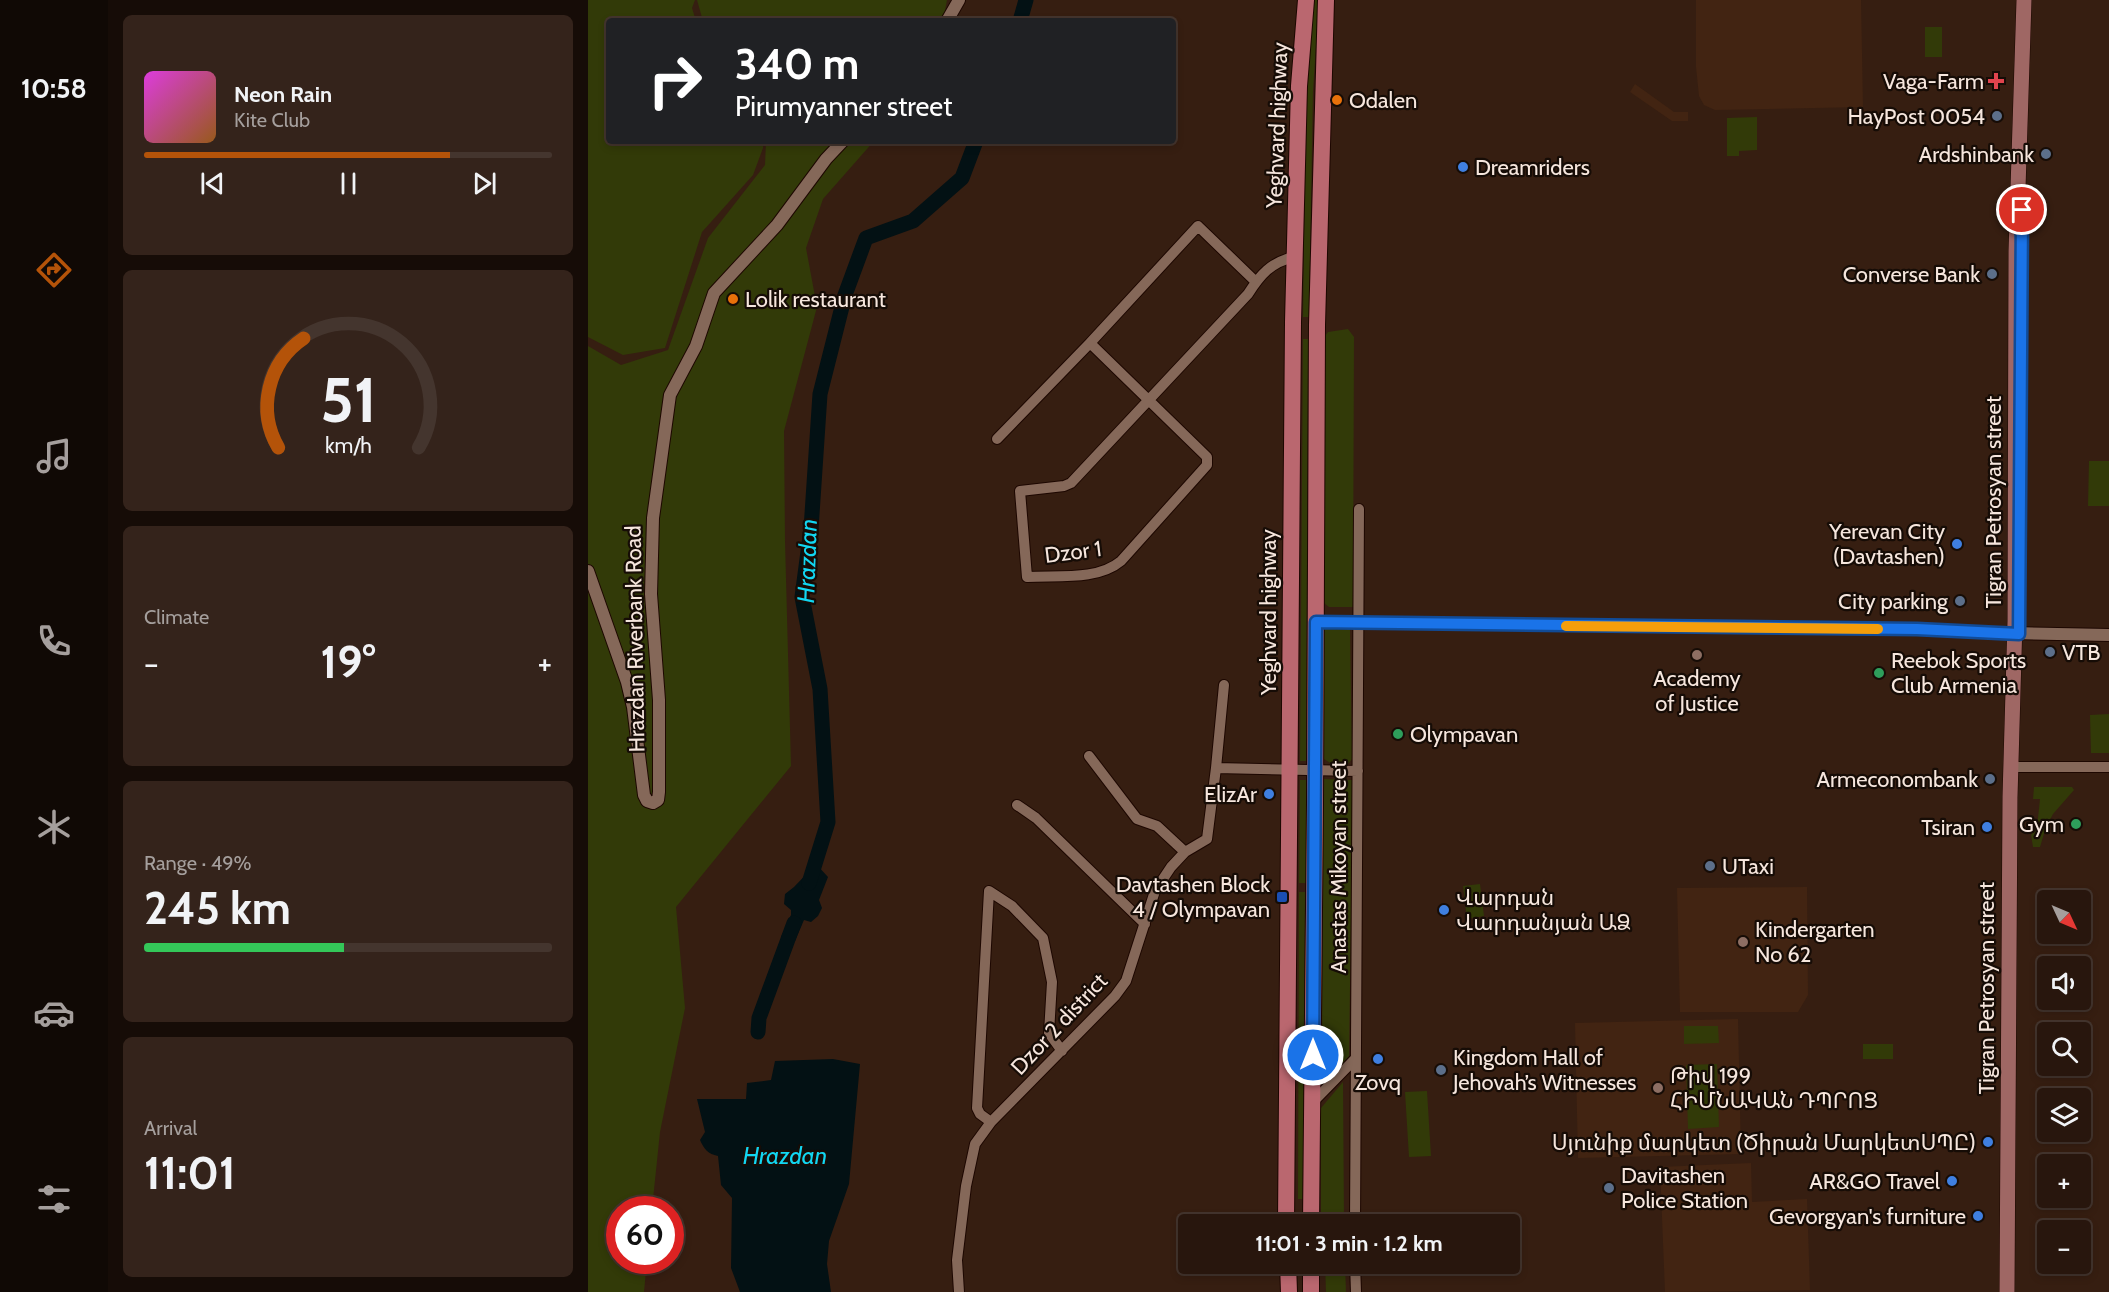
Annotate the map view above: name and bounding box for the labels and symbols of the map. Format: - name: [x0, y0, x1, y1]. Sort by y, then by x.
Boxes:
- street label: Yeghvard highway: [1261, 42, 1293, 209]
- place label: Vaga-Farm: [1883, 68, 1984, 95]
- marker: Vaga-Farm: [1989, 74, 2003, 88]
- place label: Odalen: [1349, 87, 1417, 114]
- marker: Odalen: [1330, 93, 1344, 107]
- place label: HayPost 0054: [1848, 103, 1985, 130]
- marker: HayPost 0054: [1990, 109, 2004, 123]
- place label: Ardshinbank: [1919, 141, 2034, 168]
- marker: Ardshinbank: [2039, 147, 2053, 161]
- place label: Dreamriders: [1475, 154, 1590, 181]
- marker: Dreamriders: [1456, 160, 1470, 174]
- pin: [1996, 184, 2047, 235]
- place label: Converse Bank: [1843, 261, 1980, 288]
- marker: Converse Bank: [1985, 267, 1999, 281]
- place label: Lolik restaurant: [745, 286, 887, 313]
- marker: Lolik restaurant: [726, 292, 740, 306]
- street label: Tigran Petrosyan street: [1980, 395, 2007, 608]
- water label: Hrazdan: [791, 518, 823, 604]
- place label: Yerevan City (Davtashen): [1828, 518, 1945, 570]
- street label: Hrazdan Riverbank Road: [620, 525, 650, 753]
- street label: Yeghvard highway: [1255, 529, 1282, 696]
- street label: Dzor 1: [1043, 535, 1103, 569]
- marker: Yerevan City (Davtashen): [1950, 537, 1964, 551]
- place label: City parking: [1838, 588, 1949, 615]
- marker: City parking: [1953, 594, 1967, 608]
- place label: VTB: [2062, 639, 2100, 666]
- marker: VTB: [2043, 645, 2057, 659]
- place label: Reebok Sports Club Armenia: [1891, 647, 2026, 699]
- marker: Academy of Justice: [1690, 648, 1704, 662]
- place label: Academy of Justice: [1653, 665, 1741, 717]
- marker: Reebok Sports Club Armenia: [1872, 666, 1886, 680]
- place label: Olympavan: [1410, 721, 1518, 748]
- marker: Olympavan: [1391, 727, 1405, 741]
- street label: Anastas Mikoyan street: [1325, 760, 1352, 974]
- place label: Armeconombank: [1816, 766, 1978, 793]
- marker: Armeconombank: [1983, 772, 1997, 786]
- place label: ElizAr: [1204, 781, 1257, 808]
- marker: ElizAr: [1262, 787, 1276, 801]
- place label: Gym: [2019, 811, 2064, 838]
- place label: Tsiran: [1921, 814, 1975, 841]
- marker: Gym: [2069, 817, 2083, 831]
- marker: Tsiran: [1980, 820, 1994, 834]
- place label: UTaxi: [1722, 853, 1774, 880]
- marker: UTaxi: [1703, 859, 1717, 873]
- place label: Davtashen Block 4 / Olympavan: [1116, 871, 1270, 923]
- street label: Tigran Petrosyan street: [1973, 881, 2000, 1094]
- place label: Վարդան Վարդանյան ԱՁ: [1456, 884, 1631, 936]
- marker: Davtashen Block 4 / Olympavan: [1275, 890, 1289, 904]
- north arrow: [2037, 890, 2091, 944]
- marker: Վարդան Վարդանյան ԱՁ: [1437, 903, 1451, 917]
- place label: Kindergarten No 62: [1755, 916, 1875, 968]
- marker: Kindergarten No 62: [1736, 935, 1750, 949]
- street label: Dzor 2 district: [1005, 967, 1113, 1080]
- position arrow: [1281, 1023, 1345, 1087]
- place label: Kingdom Hall of Jehovah’s Witnesses: [1452, 1044, 1636, 1096]
- marker: Zovq: [1371, 1052, 1385, 1066]
- place label: Թիվ 199 ՀԻՄՆԱԿԱՆ ԴՊՐՈՑ: [1670, 1062, 1878, 1114]
- marker: Kingdom Hall of Jehovah’s Witnesses: [1434, 1063, 1448, 1077]
- place label: Zovq: [1355, 1069, 1401, 1096]
- marker: Թիվ 199 ՀԻՄՆԱԿԱՆ ԴՊՐՈՑ: [1651, 1081, 1665, 1095]
- place label: Սյունիք մարկետ (Ծիրան ՄարկետՍՊԸ): [1552, 1129, 1976, 1156]
- marker: Սյունիք մարկետ (Ծիրան ՄարկետՍՊԸ): [1981, 1135, 1995, 1149]
- water label: Hrazdan: [743, 1141, 827, 1170]
- place label: Davitashen Police Station: [1621, 1162, 1748, 1214]
- place label: AR&GO Travel: [1809, 1168, 1941, 1195]
- marker: AR&GO Travel: [1945, 1174, 1959, 1188]
- marker: Davitashen Police Station: [1602, 1181, 1616, 1195]
- speed limit sign: 60: [606, 1196, 684, 1274]
- place label: Gevorgyan's furniture: [1769, 1203, 1966, 1230]
- marker: Gevorgyan's furniture: [1971, 1209, 1985, 1223]

